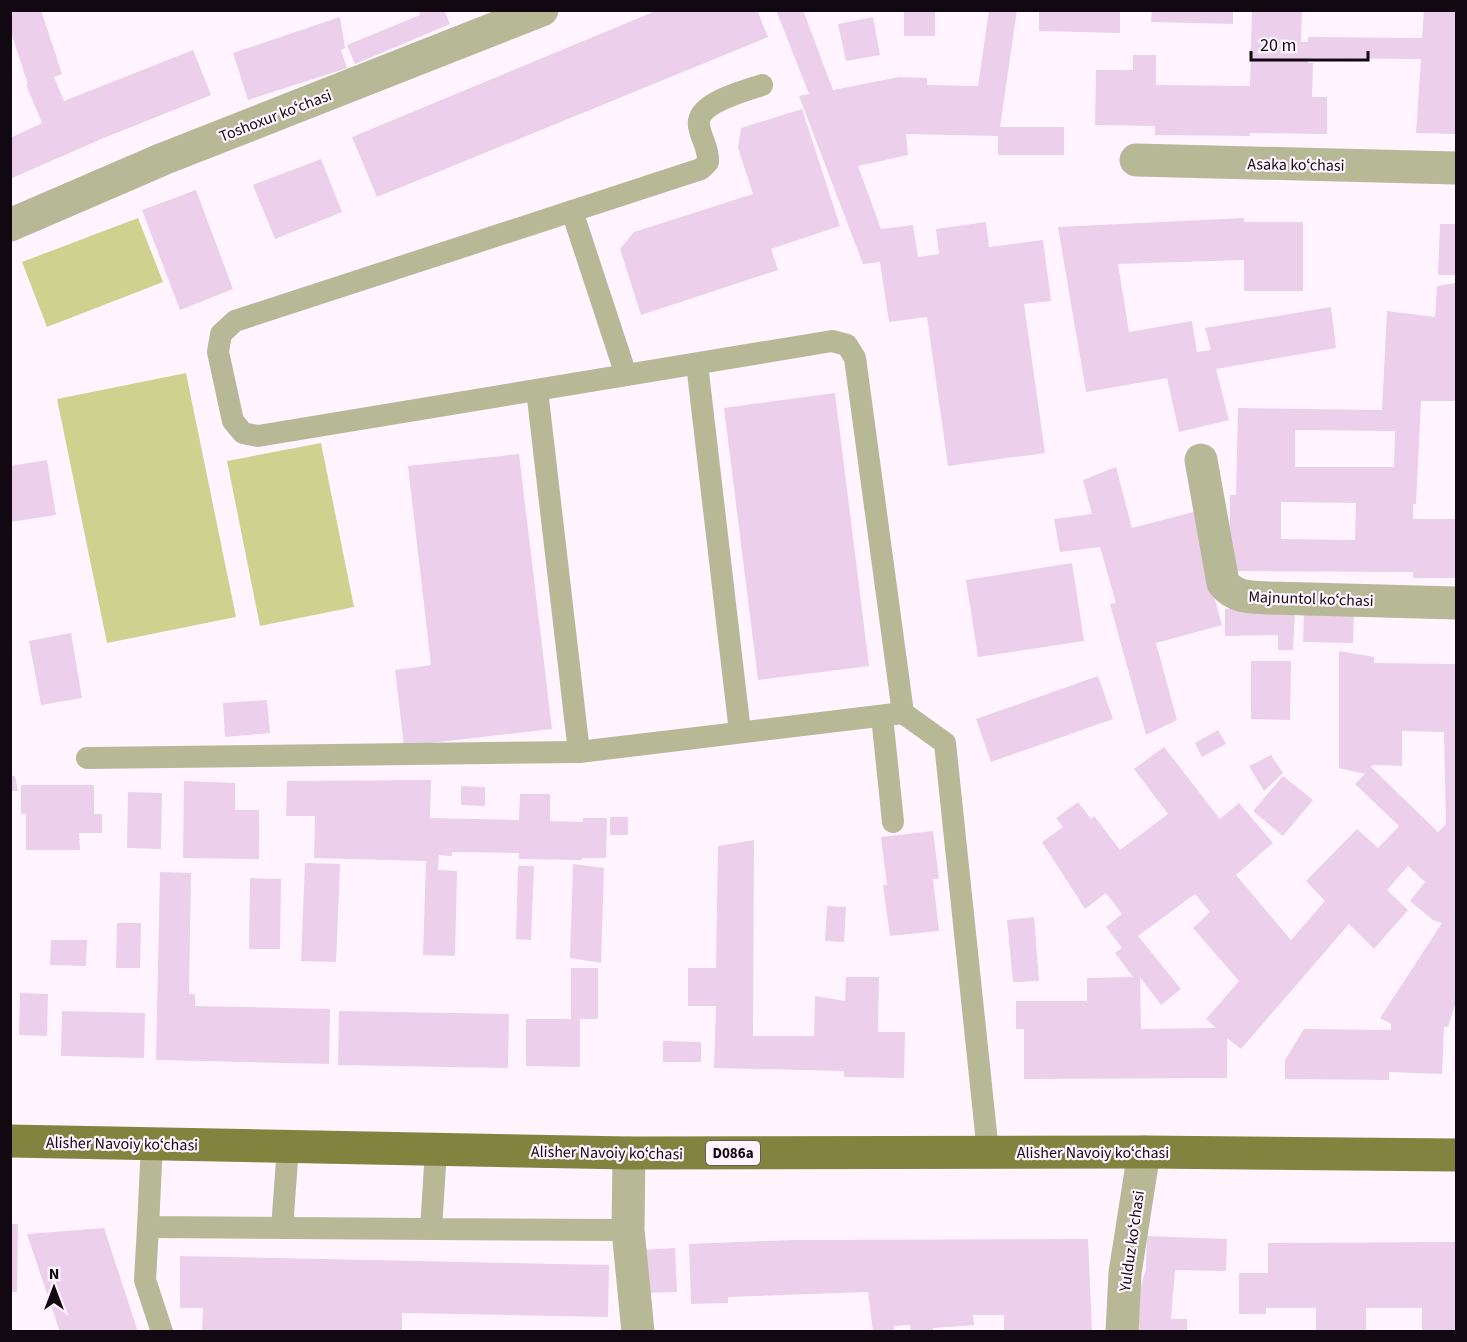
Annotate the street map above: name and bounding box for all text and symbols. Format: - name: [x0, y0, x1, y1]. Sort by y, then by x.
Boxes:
- scale bar: [1251, 24, 1368, 62]
- text: 20 m: [1260, 33, 1296, 58]
- street label: Toshoxur koʻchasi: [216, 84, 335, 148]
- street label: Asaka koʻchasi: [1247, 153, 1345, 177]
- street label: Majnuntol koʻchasi: [1248, 586, 1374, 612]
- street label: Alisher Navoiy koʻchasi: [46, 1132, 198, 1156]
- street label: Alisher Navoiy koʻchasi: [531, 1141, 683, 1165]
- road number: D086a: [706, 1141, 760, 1165]
- street label: Alisher Navoiy koʻchasi: [1017, 1142, 1169, 1164]
- street label: Yulduz koʻchasi: [1114, 1189, 1150, 1294]
- north arrow: [24, 1258, 84, 1318]
- text: N: [49, 1263, 59, 1285]

